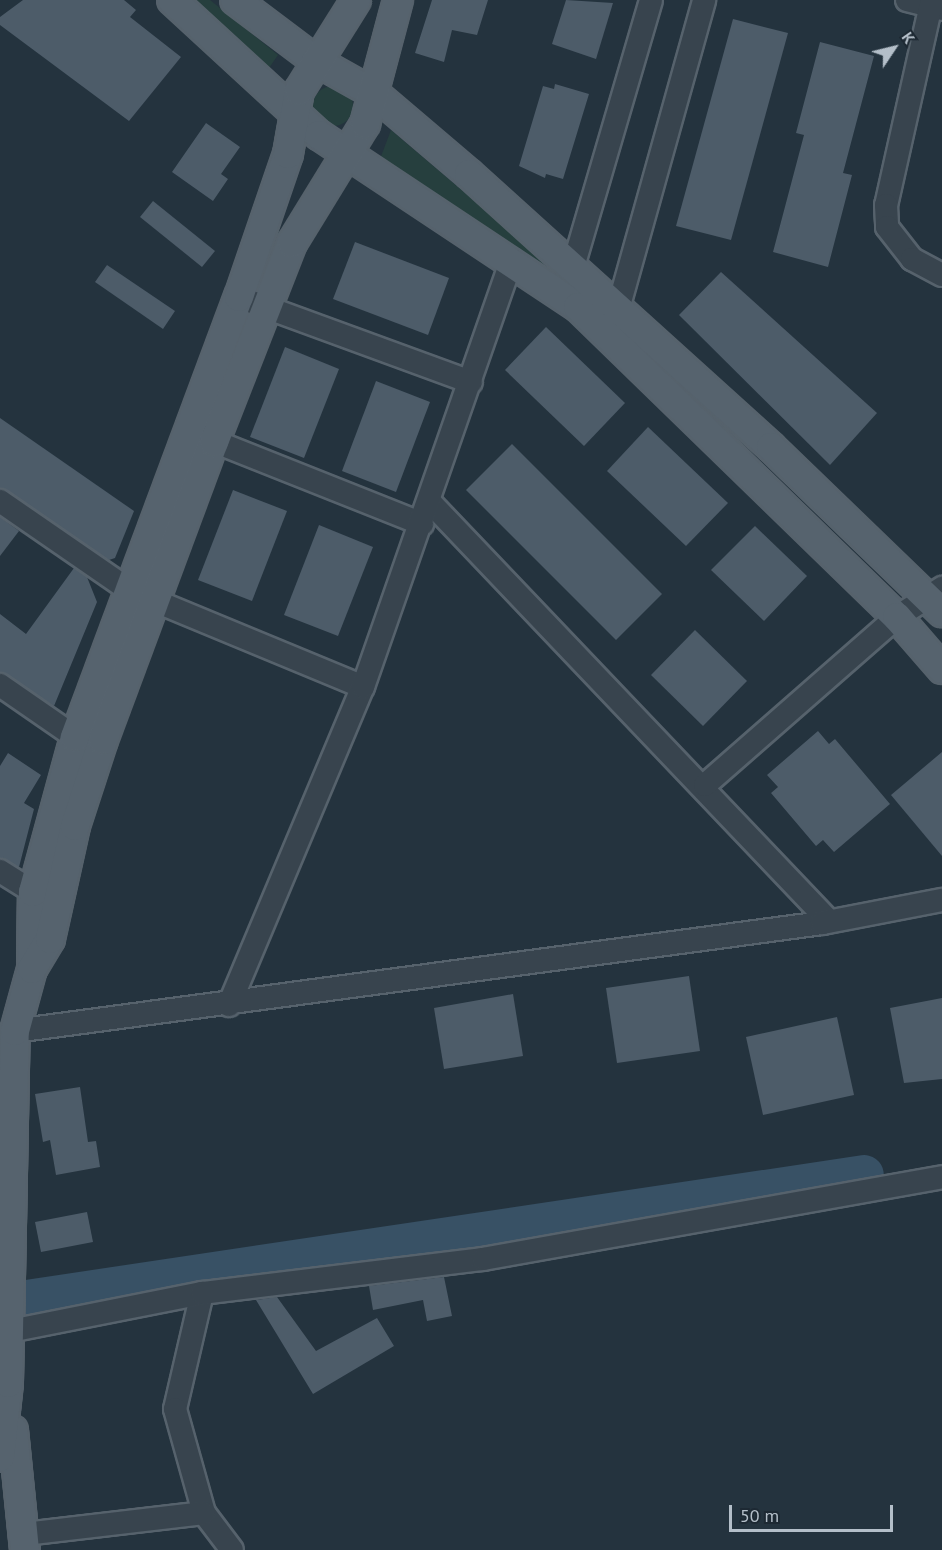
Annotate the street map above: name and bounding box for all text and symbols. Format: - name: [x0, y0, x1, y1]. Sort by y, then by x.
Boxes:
- north arrow: [864, 18, 924, 78]
- text: K: [898, 28, 920, 47]
- scale bar: [732, 1493, 896, 1531]
- text: 50 m: [740, 1504, 779, 1527]

